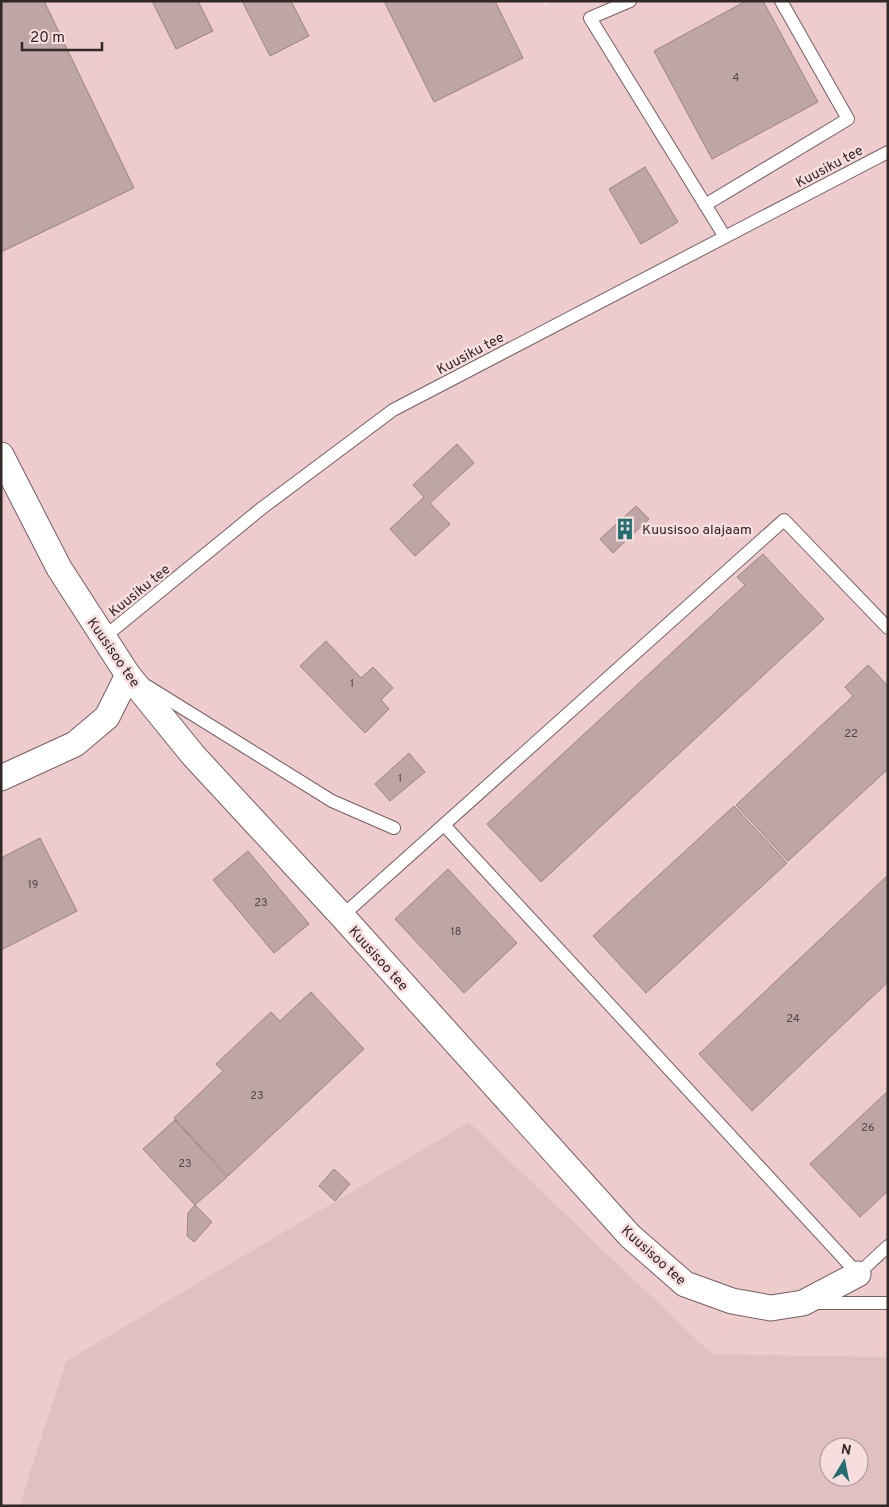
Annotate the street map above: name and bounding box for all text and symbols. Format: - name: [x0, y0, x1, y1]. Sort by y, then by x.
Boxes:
- scale bar: [22, 20, 102, 52]
- text: 20 m: [30, 29, 65, 48]
- house number: 4: [733, 71, 740, 85]
- street label: Kuusiku tee: [793, 142, 866, 192]
- street label: Kuusiku tee: [434, 329, 507, 379]
- building icon: Kuusisoo alajaam: [612, 516, 638, 542]
- place label: Kuusisoo alajaam: [642, 522, 752, 539]
- street label: Kuusiku tee: [106, 561, 174, 621]
- street label: Kuusisoo tee: [83, 615, 143, 691]
- house number: 1: [350, 677, 354, 691]
- house number: 22: [844, 727, 858, 741]
- house number: 1: [398, 772, 402, 786]
- house number: 19: [28, 878, 38, 892]
- house number: 23: [254, 896, 268, 910]
- street label: Kuusisoo tee: [344, 923, 411, 995]
- house number: 18: [451, 925, 461, 939]
- house number: 24: [786, 1012, 800, 1026]
- house number: 23: [250, 1089, 264, 1103]
- house number: 26: [861, 1121, 875, 1135]
- house number: 23: [178, 1157, 192, 1171]
- street label: Kuusisoo tee: [617, 1223, 689, 1290]
- north arrow: [819, 1437, 869, 1487]
- text: N: [840, 1441, 852, 1460]

